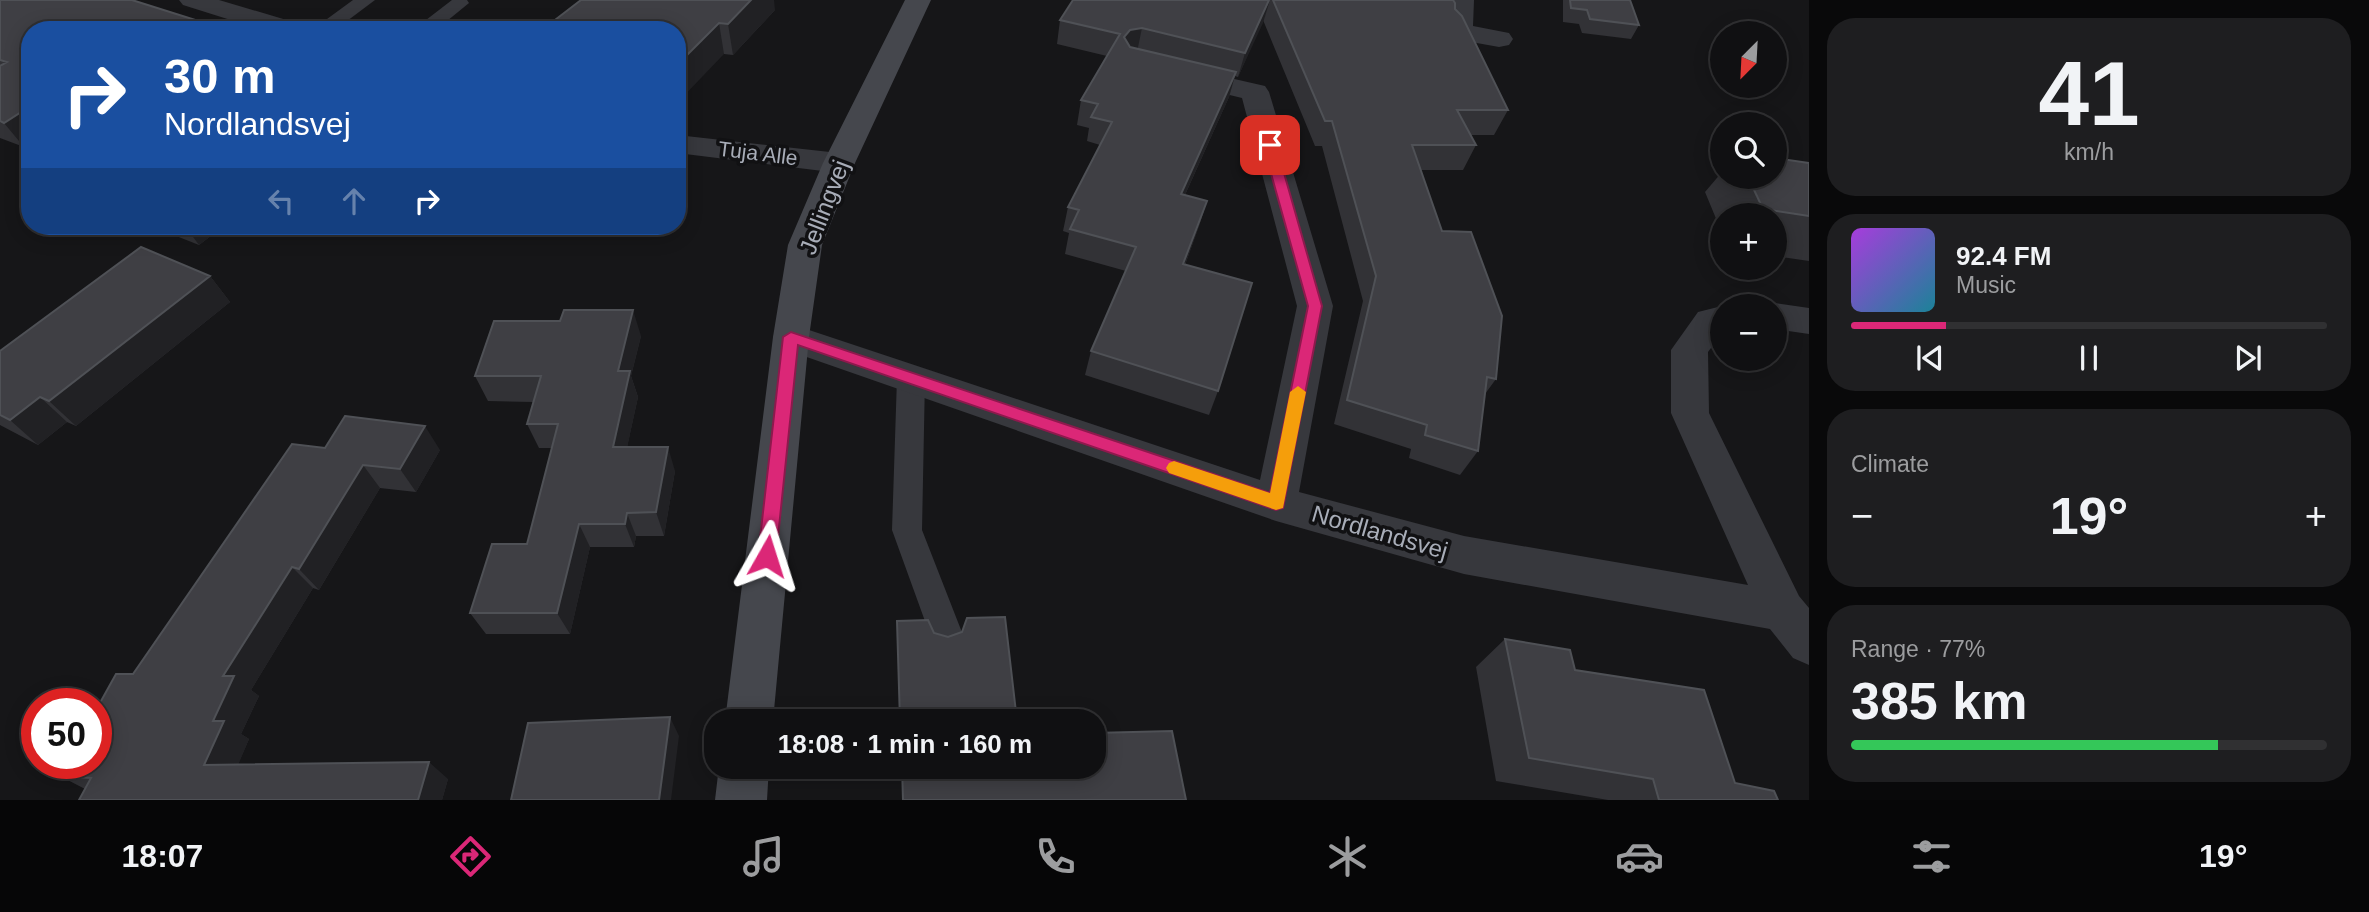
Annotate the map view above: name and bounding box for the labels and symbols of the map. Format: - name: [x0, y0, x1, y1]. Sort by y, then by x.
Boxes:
- north arrow: [1710, 21, 1787, 98]
- pin: [1240, 115, 1300, 175]
- street label: Tuja Alle: [717, 137, 799, 169]
- street label: Jellingvej: [794, 156, 854, 258]
- street label: Nordlandsvej: [1309, 500, 1451, 564]
- position arrow: [730, 519, 804, 593]
- speed limit sign: 50: [21, 688, 112, 779]

